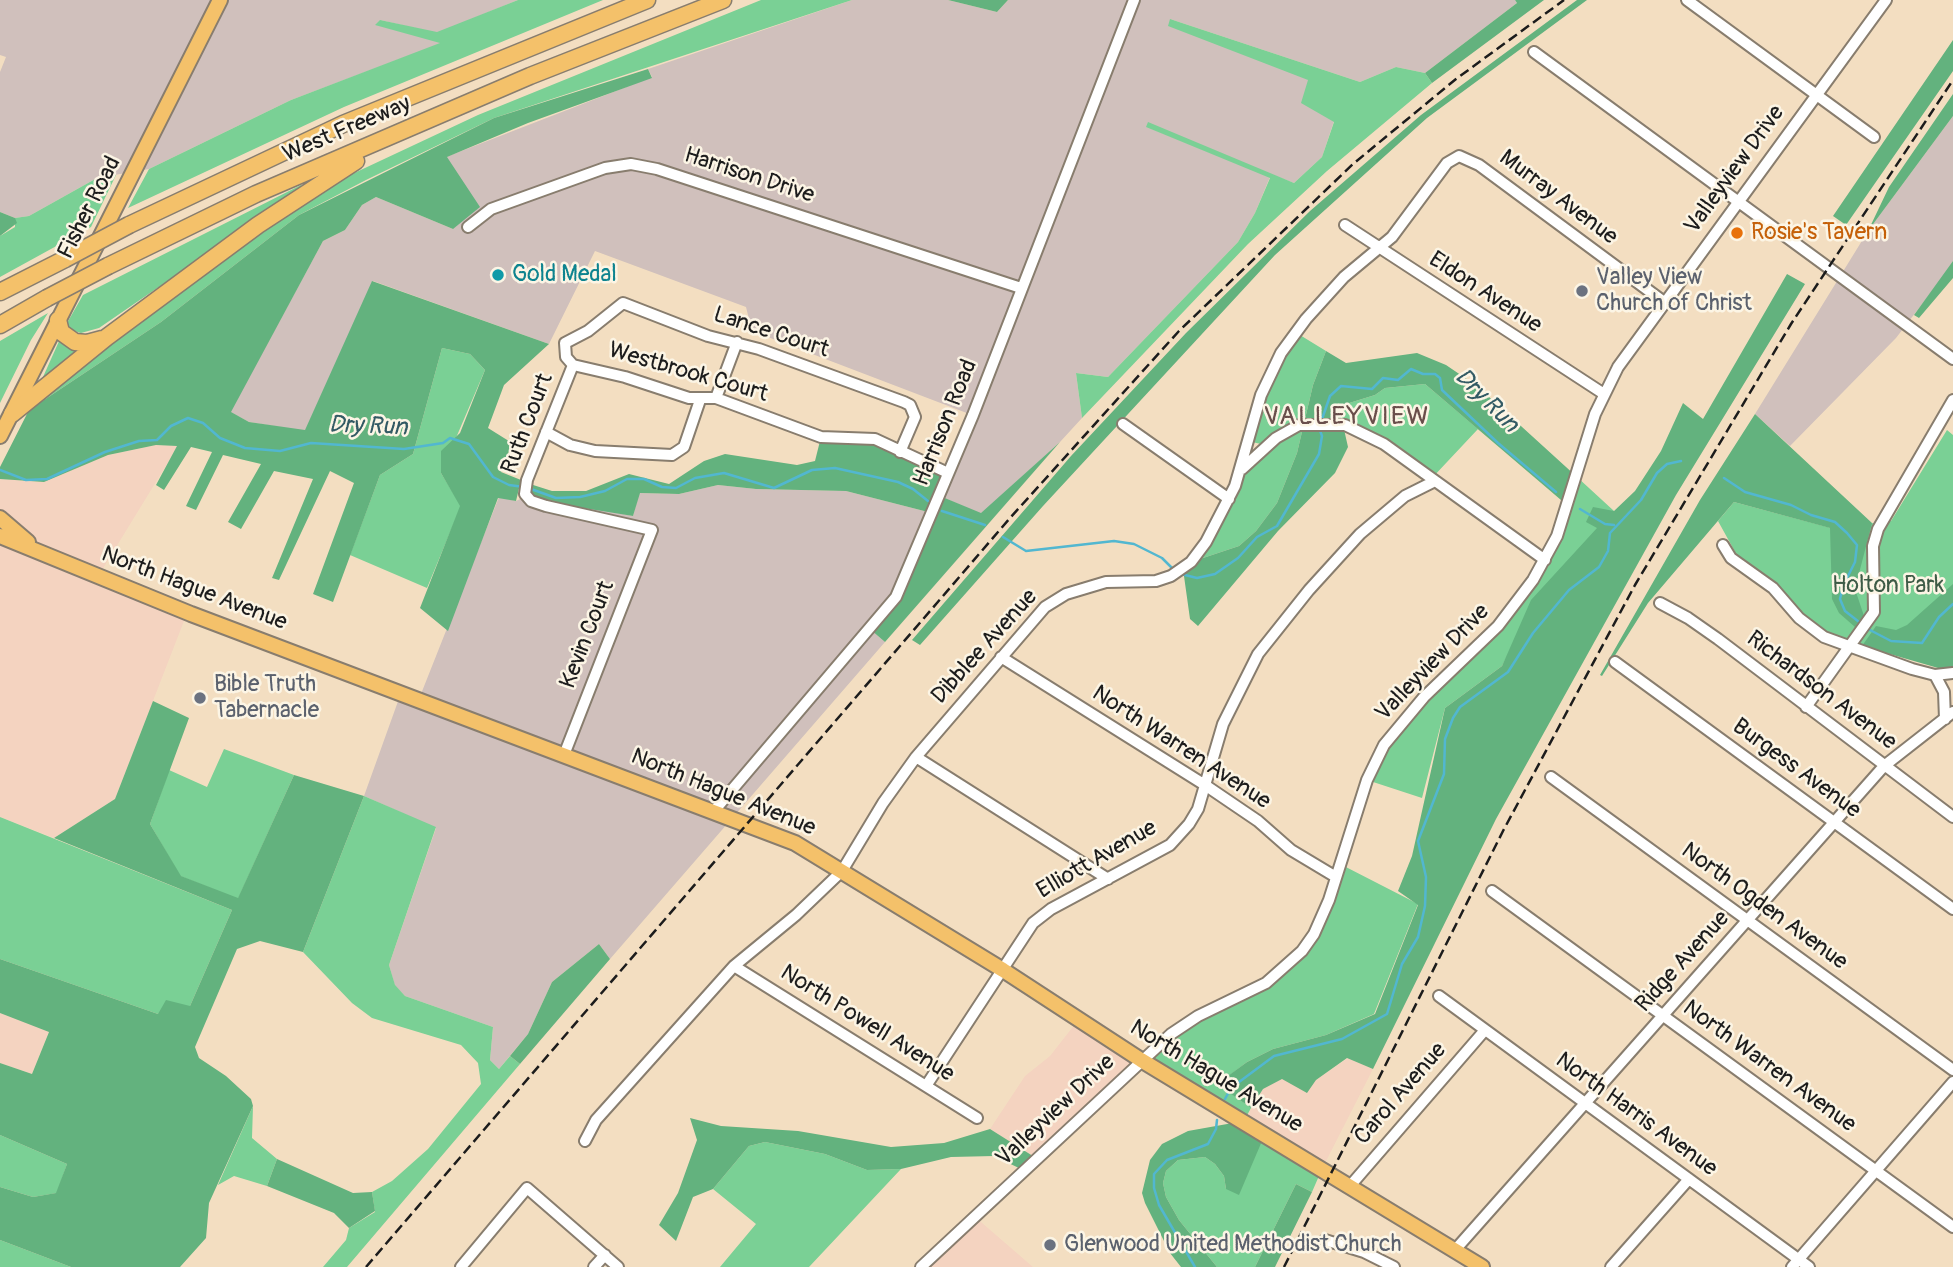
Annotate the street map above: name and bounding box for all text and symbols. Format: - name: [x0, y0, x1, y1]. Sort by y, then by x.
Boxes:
- street label: West Freeway: [279, 91, 415, 169]
- street label: Valleyview Drive: [1679, 100, 1791, 240]
- street label: Harrison Drive: [680, 142, 818, 210]
- street label: Murray Avenue: [1493, 145, 1623, 251]
- street label: Fisher Road: [52, 152, 128, 264]
- place label: Rosie's Tavern: [1751, 219, 1887, 247]
- marker: Rosie's Tavern: [1729, 225, 1745, 241]
- street label: Eldon Avenue: [1423, 246, 1547, 340]
- place label: Gold Medal: [512, 261, 617, 289]
- place label: Valley View Church of Christ: [1596, 264, 1752, 318]
- marker: Gold Medal: [490, 267, 506, 283]
- marker: Valley View Church of Christ: [1574, 283, 1590, 299]
- street label: Lance Court: [710, 301, 832, 365]
- street label: Westbrook Court: [605, 337, 771, 409]
- street label: Harrison Road: [908, 356, 984, 490]
- water label: Dry Run: [1448, 363, 1524, 439]
- street label: Ruth Court: [496, 370, 560, 478]
- district label: VALLEYVIEW: [1265, 401, 1429, 433]
- water label: Dry Run: [328, 411, 408, 443]
- street label: North Hague Avenue: [97, 541, 291, 637]
- park label: Holton Park: [1832, 572, 1944, 600]
- street label: Kevin Court: [555, 577, 621, 693]
- street label: Dibblee Avenue: [926, 584, 1044, 710]
- street label: Valleyview Drive: [1370, 599, 1496, 727]
- street label: Richardson Avenue: [1741, 626, 1901, 756]
- place label: Bible Truth Tabernacle: [214, 671, 319, 725]
- street label: North Warren Avenue: [1087, 680, 1275, 816]
- marker: Bible Truth Tabernacle: [192, 690, 208, 706]
- street label: Burgess Avenue: [1726, 713, 1866, 825]
- street label: North Hague Avenue: [627, 743, 819, 843]
- street label: Elliott Avenue: [1032, 815, 1162, 905]
- street label: North Ogden Avenue: [1676, 838, 1852, 976]
- street label: Ridge Avenue: [1630, 906, 1736, 1018]
- street label: North Powell Avenue: [775, 959, 959, 1089]
- street label: North Warren Avenue: [1677, 995, 1861, 1139]
- street label: North Hague Avenue: [1125, 1015, 1307, 1139]
- street label: Carol Avenue: [1349, 1037, 1453, 1151]
- street label: North Harris Avenue: [1550, 1047, 1722, 1183]
- street label: Valleyview Drive: [991, 1049, 1121, 1173]
- place label: Glenwood United Methodist Church: [1064, 1231, 1402, 1259]
- marker: Glenwood United Methodist Church: [1042, 1237, 1058, 1253]

